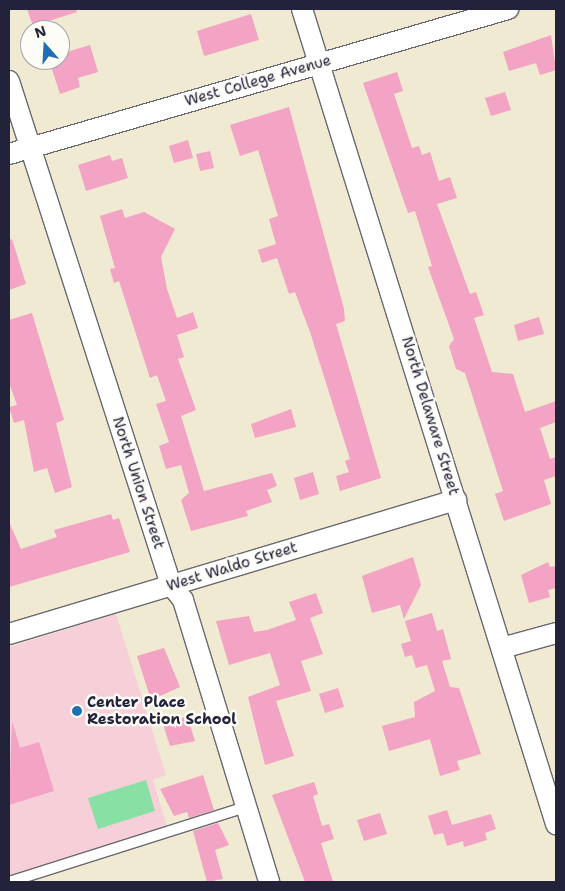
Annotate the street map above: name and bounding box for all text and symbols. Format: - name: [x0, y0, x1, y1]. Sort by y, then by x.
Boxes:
- north arrow: [20, 20, 70, 70]
- text: N: [32, 21, 49, 42]
- street label: West College Avenue: [183, 51, 333, 111]
- street label: North Delaware Street: [397, 334, 463, 498]
- street label: North Union Street: [108, 415, 168, 551]
- street label: West Waldo Street: [164, 539, 300, 595]
- place label: Center Place Restoration School: [87, 693, 236, 728]
- marker: Center Place Restoration School: [71, 705, 83, 717]

